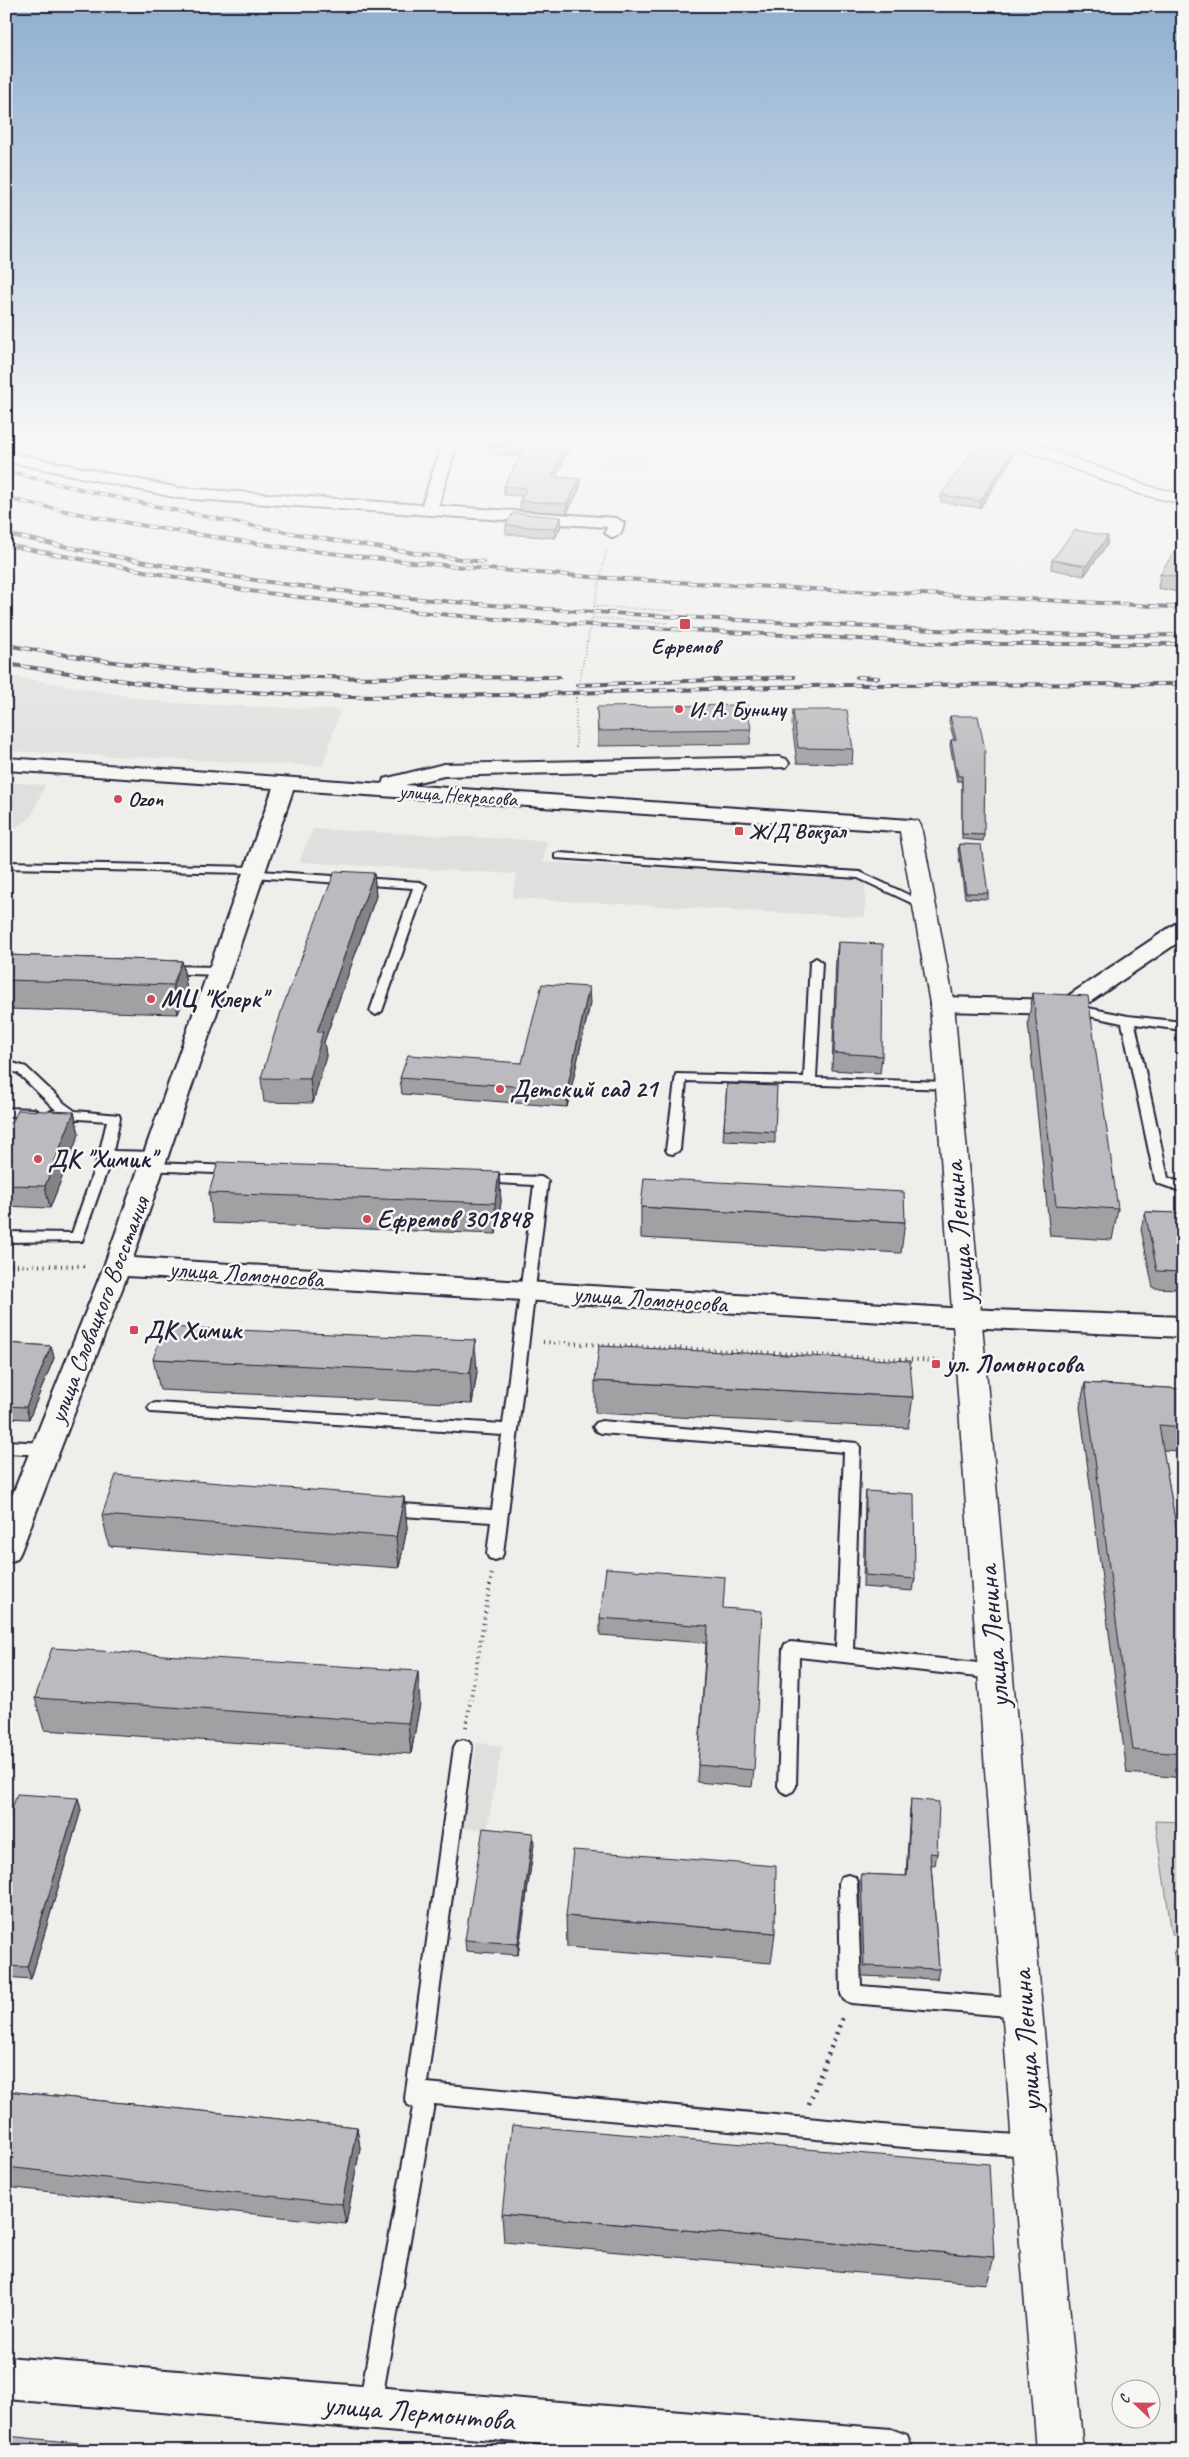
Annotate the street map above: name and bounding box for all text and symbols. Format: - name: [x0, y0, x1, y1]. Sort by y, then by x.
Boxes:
- marker: Ефремов: [678, 617, 692, 631]
- place label: Ефремов: [651, 633, 723, 659]
- place label: И. А. Бунину: [689, 696, 788, 722]
- marker: И. А. Бунину: [673, 703, 685, 715]
- street label: улица Некрасова: [396, 778, 520, 812]
- place label: Ozon: [128, 786, 163, 812]
- marker: Ozon: [112, 793, 124, 805]
- place label: Ж/Д Вокзал: [749, 818, 848, 845]
- marker: Ж/Д Вокзал: [733, 825, 745, 837]
- place label: МЦ "Клерк": [161, 983, 272, 1015]
- marker: МЦ "Клерк": [145, 993, 157, 1005]
- place label: Детский сад 21: [510, 1073, 660, 1105]
- marker: Детский сад 21: [494, 1083, 506, 1095]
- place label: ДК "Химик": [48, 1143, 161, 1175]
- marker: ДК "Химик": [32, 1153, 44, 1165]
- street label: улица Ленина: [934, 1158, 984, 1308]
- street label: улица Словацкого Восстания: [40, 1190, 158, 1429]
- place label: Ефремов 301848: [377, 1203, 534, 1235]
- marker: Ефремов 301848: [361, 1213, 373, 1225]
- street label: улица Ломоносова: [166, 1253, 326, 1295]
- street label: улица Ломоносова: [570, 1278, 730, 1320]
- place label: ДК Химик: [144, 1314, 243, 1346]
- marker: ДК Химик: [128, 1324, 140, 1336]
- place label: ул. Ломоносова: [944, 1348, 1086, 1380]
- marker: ул. Ломоносова: [930, 1358, 942, 1370]
- street label: улица Ленина: [968, 1562, 1018, 1712]
- street label: улица Ленина: [1002, 1966, 1050, 2115]
- north arrow: [1112, 2380, 1162, 2430]
- street label: улица Лермонтова: [320, 2385, 518, 2439]
- text: С: [1115, 2391, 1134, 2406]

